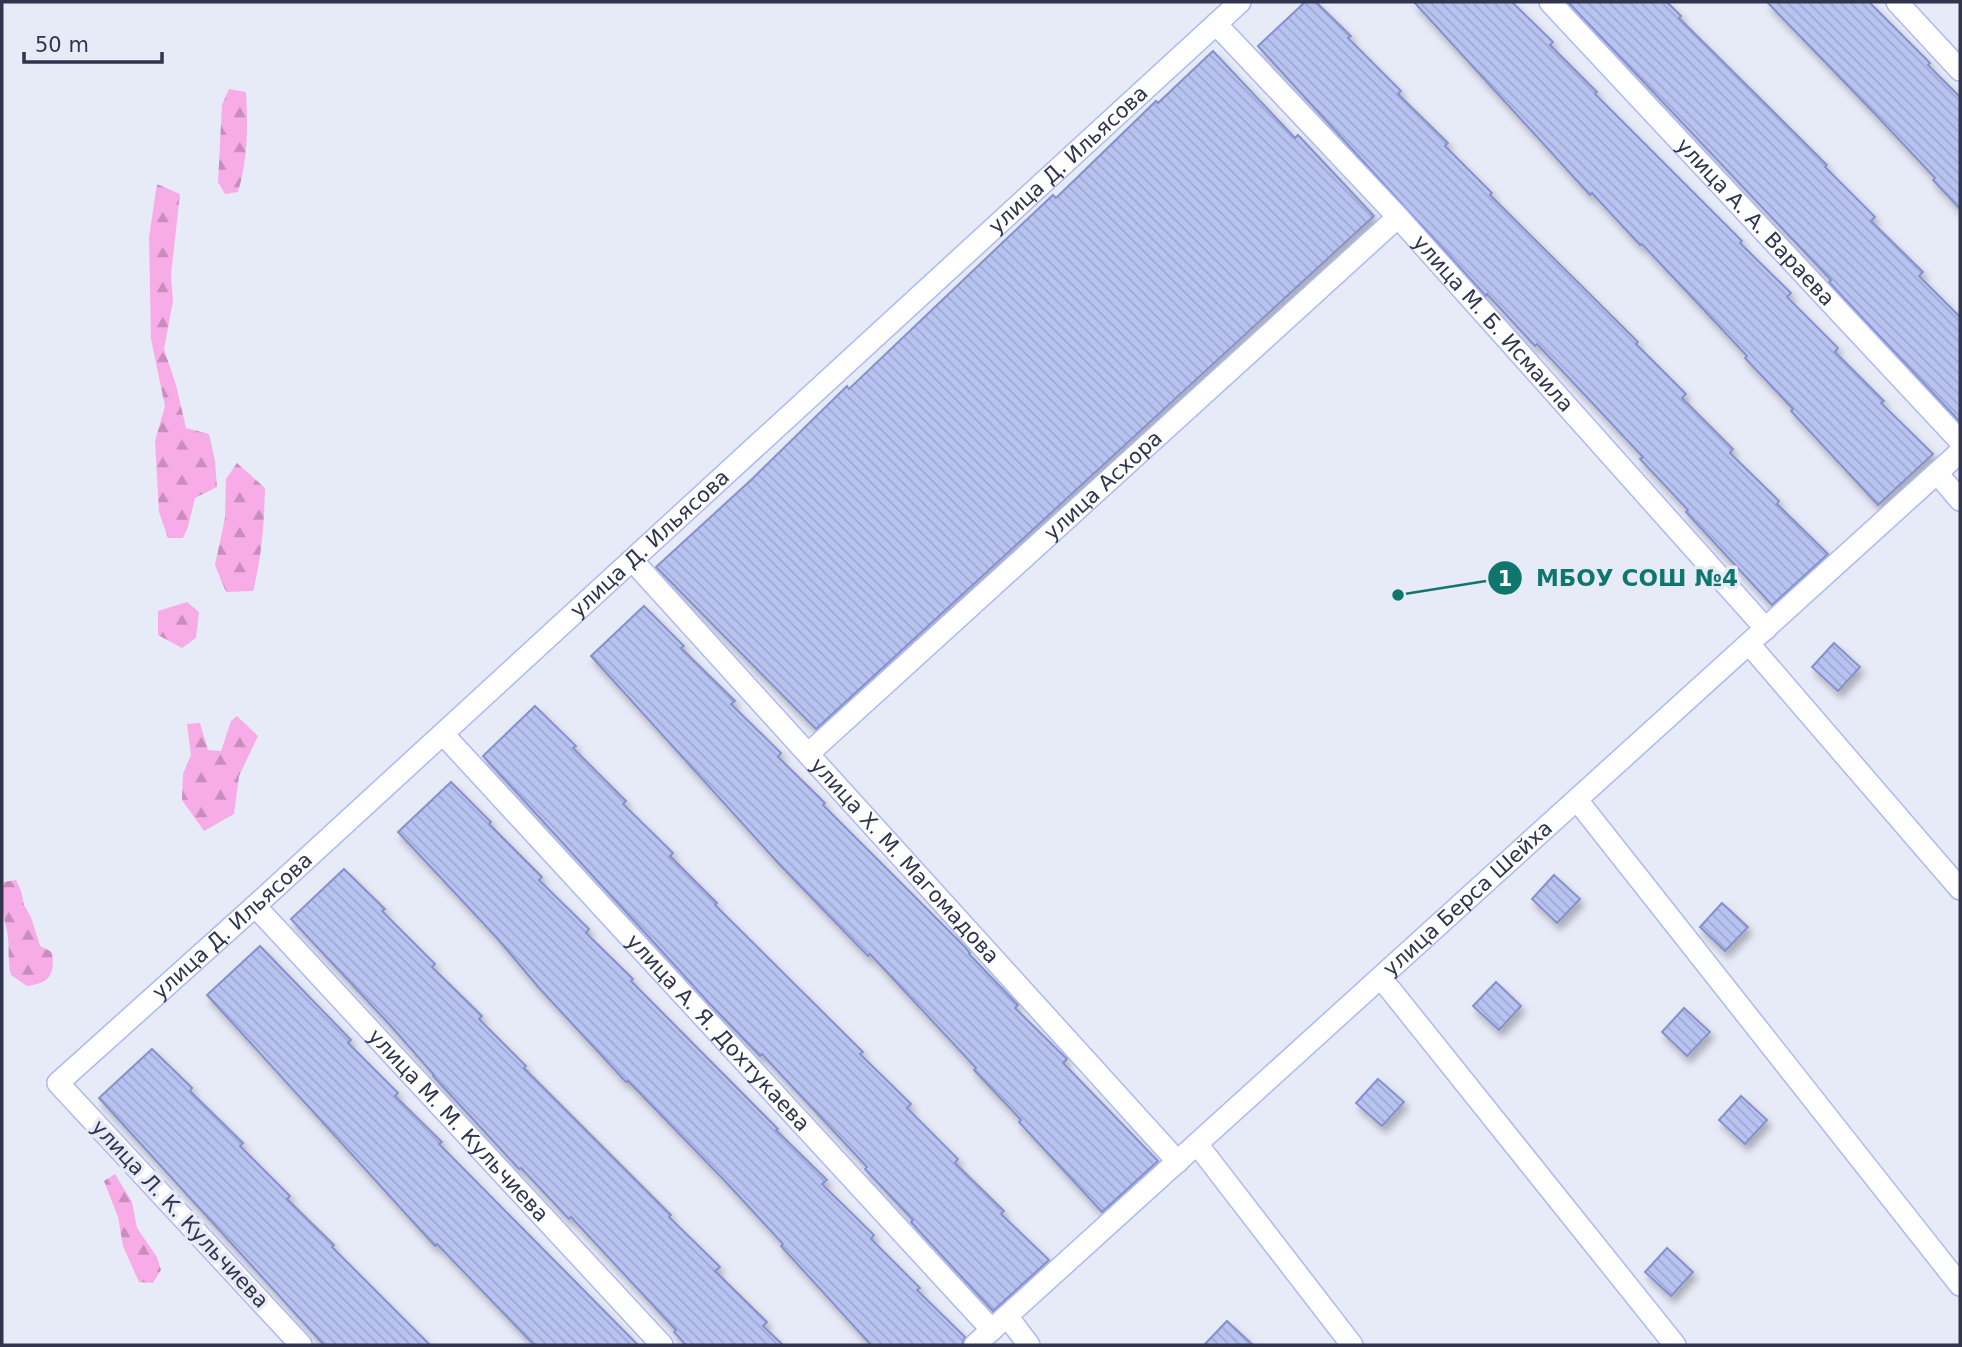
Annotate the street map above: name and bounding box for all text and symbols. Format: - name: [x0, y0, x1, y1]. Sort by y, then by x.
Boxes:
- scale bar: [24, 21, 163, 65]
- text: 50 m: [35, 33, 89, 57]
- street label: улица Д. Ильясова: [984, 81, 1153, 238]
- street label: улица А. А. Вараева: [1671, 133, 1840, 311]
- street label: улица М. Б. Исмаила: [1408, 230, 1578, 417]
- street label: улица Асхора: [1039, 426, 1167, 545]
- street label: улица Д. Ильясова: [565, 465, 734, 623]
- callout: МБОУ СОШ №4: [1487, 556, 1752, 600]
- text: МБОУ СОШ №4: [1536, 565, 1738, 591]
- text: 1: [1498, 567, 1512, 591]
- street label: улица Х. М. Магомадова: [806, 753, 1004, 968]
- street label: улица Берса Шейха: [1378, 816, 1557, 981]
- street label: улица Д. Ильясова: [148, 848, 317, 1004]
- street label: улица А. Я. Дохтукаева: [621, 929, 815, 1136]
- street label: улица М. М. Кульчиева: [363, 1024, 553, 1226]
- street label: улица Л. К. Кульчиева: [87, 1115, 273, 1313]

